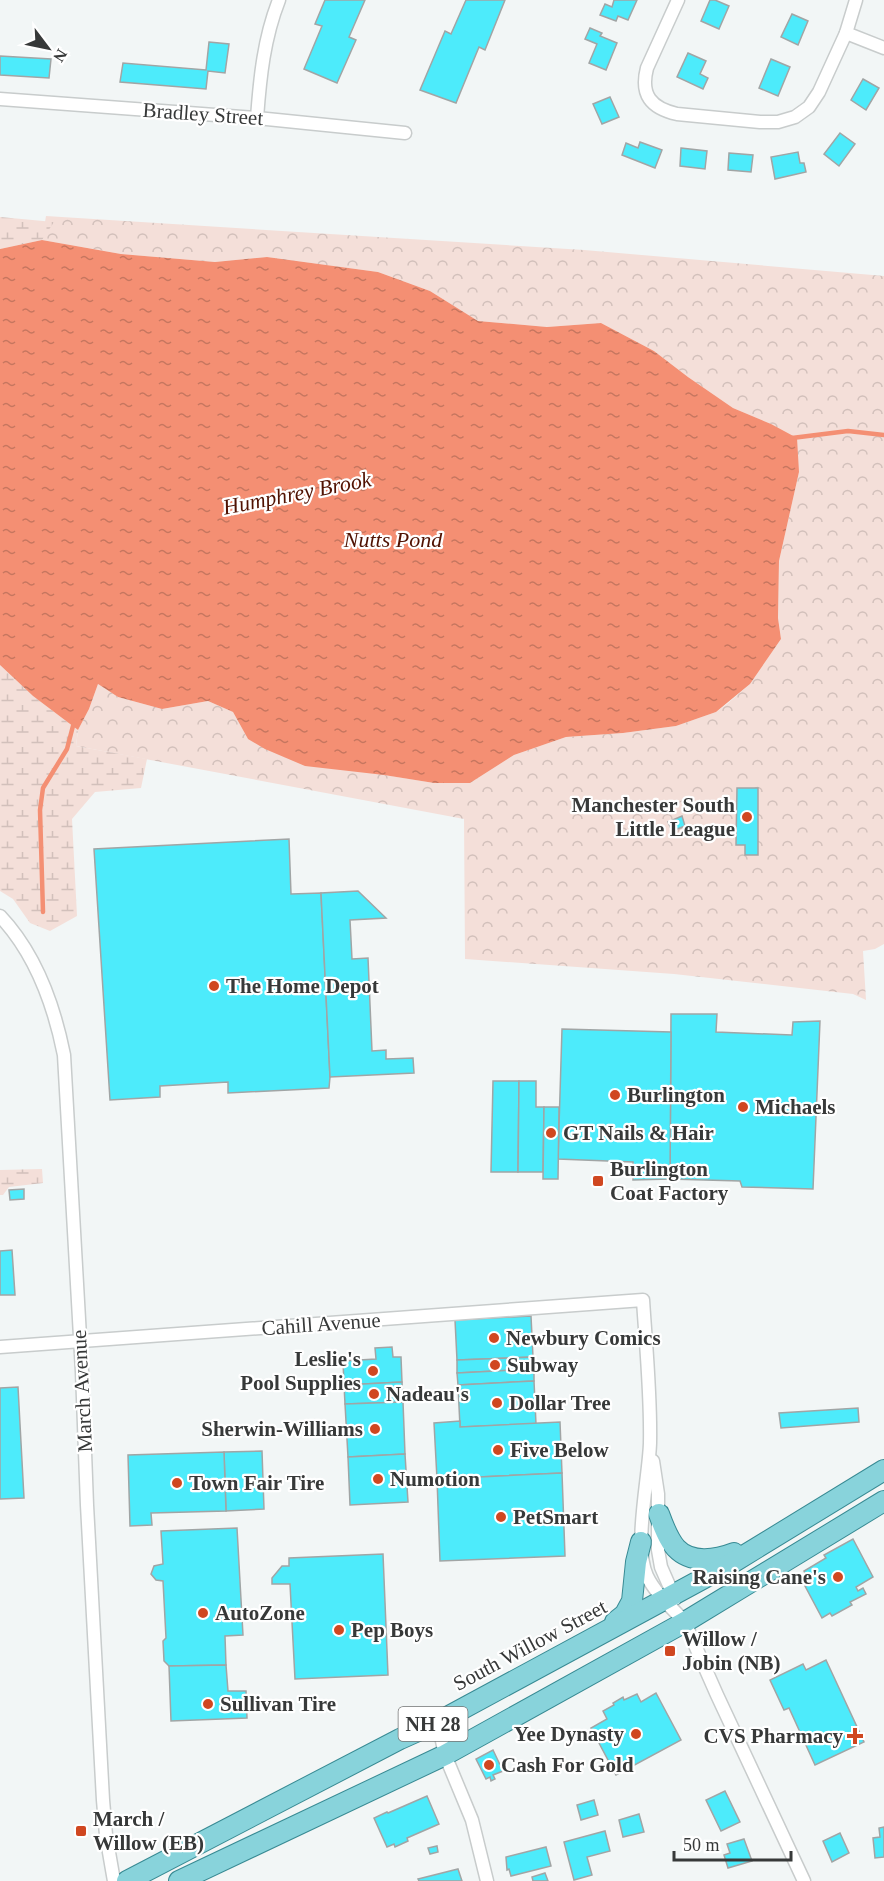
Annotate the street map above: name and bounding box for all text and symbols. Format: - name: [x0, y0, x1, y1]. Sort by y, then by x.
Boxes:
- north arrow: [18, 18, 78, 78]
- text: N: [50, 46, 71, 65]
- street label: Bradley Street: [142, 98, 264, 130]
- water label: Humphrey Brook: [220, 466, 374, 520]
- water label: Nutts Pond: [343, 527, 443, 552]
- place label: Manchester South Little League: [571, 793, 735, 841]
- marker: Manchester South Little League: [740, 810, 754, 824]
- place label: The Home Depot: [226, 974, 379, 998]
- marker: The Home Depot: [207, 979, 221, 993]
- place label: Burlington: [627, 1083, 725, 1107]
- marker: Burlington: [608, 1088, 622, 1102]
- place label: Michaels: [755, 1095, 835, 1119]
- marker: Michaels: [736, 1100, 750, 1114]
- place label: GT Nails & Hair: [563, 1121, 714, 1145]
- marker: GT Nails & Hair: [544, 1126, 558, 1140]
- place label: Burlington Coat Factory: [610, 1157, 729, 1205]
- marker: Burlington Coat Factory: [591, 1174, 605, 1188]
- street label: Cahill Avenue: [261, 1308, 381, 1340]
- place label: Newbury Comics: [506, 1326, 661, 1350]
- street label: March Avenue: [67, 1329, 97, 1453]
- marker: Newbury Comics: [487, 1331, 501, 1345]
- place label: Leslie's Pool Supplies: [240, 1347, 361, 1395]
- place label: Subway: [507, 1353, 579, 1377]
- marker: Subway: [488, 1358, 502, 1372]
- marker: Leslie's Pool Supplies: [366, 1364, 380, 1378]
- place label: Nadeau's: [386, 1382, 469, 1406]
- marker: Nadeau's: [367, 1387, 381, 1401]
- place label: Dollar Tree: [509, 1391, 611, 1415]
- marker: Dollar Tree: [490, 1396, 504, 1410]
- place label: Sherwin-Williams: [201, 1417, 363, 1441]
- marker: Sherwin-Williams: [368, 1422, 382, 1436]
- place label: Five Below: [510, 1438, 609, 1462]
- marker: Five Below: [491, 1443, 505, 1457]
- place label: Numotion: [390, 1467, 480, 1491]
- place label: Town Fair Tire: [189, 1471, 324, 1495]
- marker: Numotion: [371, 1472, 385, 1486]
- marker: Town Fair Tire: [170, 1476, 184, 1490]
- place label: PetSmart: [513, 1505, 598, 1529]
- marker: PetSmart: [494, 1510, 508, 1524]
- place label: Raising Cane's: [692, 1565, 826, 1589]
- marker: Raising Cane's: [831, 1570, 845, 1584]
- street label: South Willow Street: [449, 1594, 611, 1696]
- place label: AutoZone: [215, 1601, 305, 1625]
- marker: AutoZone: [196, 1606, 210, 1620]
- place label: Pep Boys: [351, 1618, 433, 1642]
- marker: Pep Boys: [332, 1623, 346, 1637]
- place label: Willow / Jobin (NB): [682, 1627, 781, 1675]
- marker: Willow / Jobin (NB): [663, 1644, 677, 1658]
- place label: Sullivan Tire: [220, 1692, 336, 1716]
- marker: Sullivan Tire: [201, 1697, 215, 1711]
- road number: NH 28: [398, 1707, 468, 1741]
- place label: Yee Dynasty: [514, 1722, 624, 1746]
- place label: CVS Pharmacy: [704, 1724, 843, 1748]
- marker: Yee Dynasty: [629, 1727, 643, 1741]
- marker: CVS Pharmacy: [848, 1729, 862, 1743]
- place label: Cash For Gold: [501, 1753, 634, 1777]
- marker: Cash For Gold: [482, 1758, 496, 1772]
- place label: March / Willow (EB): [93, 1807, 204, 1855]
- marker: March / Willow (EB): [74, 1824, 88, 1838]
- scale bar: [674, 1824, 791, 1862]
- text: 50 m: [683, 1835, 720, 1855]

